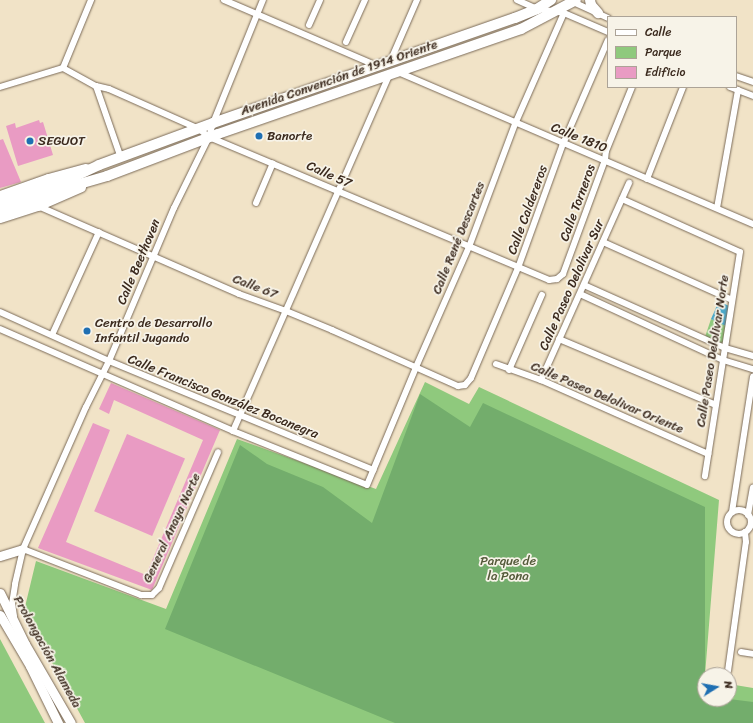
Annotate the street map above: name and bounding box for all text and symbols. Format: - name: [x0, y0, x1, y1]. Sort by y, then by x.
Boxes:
- legend: [607, 16, 737, 88]
- text: Calle: [645, 21, 672, 43]
- street label: Avenida Convención de 1914 Oriente: [238, 37, 440, 119]
- text: Parque: [645, 41, 681, 63]
- text: Edificio: [645, 61, 685, 83]
- street label: Calle 1810: [549, 120, 609, 156]
- place label: Banorte: [267, 128, 312, 144]
- marker: Banorte: [254, 131, 264, 141]
- place label: SEGUOT: [38, 133, 85, 149]
- marker: SEGUOT: [25, 136, 35, 146]
- street label: Calle 57: [304, 158, 354, 192]
- street label: Calle Torneros: [557, 162, 599, 244]
- street label: Calle Caldereros: [505, 163, 551, 257]
- street label: Calle René Descartes: [429, 179, 489, 297]
- street label: Calle Beethoven: [114, 216, 164, 308]
- street label: Calle Paseo Delolivar Sur: [536, 217, 608, 353]
- street label: Calle 67: [230, 271, 280, 303]
- street label: Calle Paseo Delolivar Norte: [693, 273, 733, 429]
- place label: Centro de Desarrollo Infantil Jugando: [95, 316, 213, 347]
- marker: Centro de Desarrollo Infantil Jugando: [82, 326, 92, 336]
- street label: Calle Francisco González Bocanegra: [125, 352, 321, 442]
- street label: Calle Paseo Delolivar Oriente: [528, 359, 686, 437]
- street label: General Anaya Norte: [140, 471, 204, 585]
- park label: Parque de la Pona: [480, 554, 536, 585]
- street label: Prolongación Alameda: [10, 593, 84, 711]
- north arrow: [697, 667, 737, 707]
- text: N: [718, 679, 738, 690]

